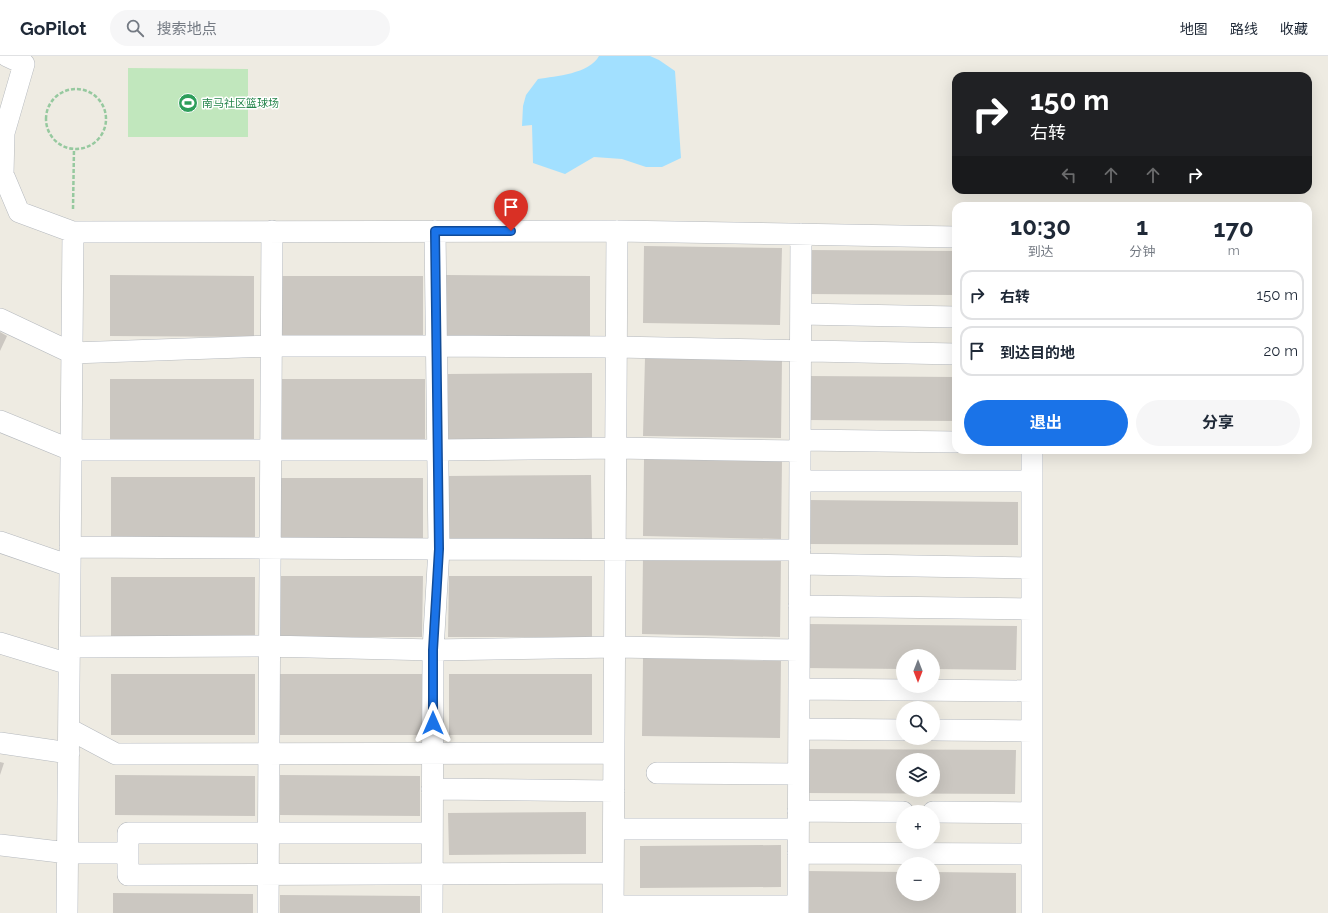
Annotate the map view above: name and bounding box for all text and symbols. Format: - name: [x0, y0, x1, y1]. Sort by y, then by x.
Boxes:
- search box: [110, 10, 390, 46]
- text: GoPilot: [20, 17, 86, 39]
- icon: search: [124, 17, 146, 39]
- text: 搜索地点: [156, 20, 217, 38]
- text: 地图: [1180, 21, 1208, 37]
- text: 路线: [1230, 21, 1258, 37]
- text: 收藏: [1280, 21, 1308, 37]
- text: 150 m: [1030, 84, 1109, 117]
- icon: right: [964, 88, 1016, 140]
- sports icon: 南马社区篮球场: [177, 92, 199, 114]
- place label: 南马社区篮球场: [202, 97, 279, 110]
- text: 右转: [1030, 122, 1066, 143]
- icon: left: [1058, 164, 1080, 186]
- icon: ahead: [1100, 164, 1122, 186]
- icon: ahead: [1142, 164, 1164, 186]
- icon: right: [1184, 164, 1206, 186]
- pin: [494, 190, 528, 231]
- icon: arrive: [500, 196, 522, 218]
- text: 10:30: [1010, 212, 1071, 241]
- text: 1: [1136, 212, 1148, 241]
- text: 170: [1214, 214, 1254, 243]
- text: m: [1228, 243, 1240, 258]
- text: 到达: [1028, 244, 1054, 259]
- text: 分钟: [1129, 244, 1155, 259]
- icon: right: [966, 284, 988, 306]
- text: 150 m: [1257, 286, 1298, 304]
- text: 右转: [1000, 288, 1030, 306]
- icon: arrive: [966, 340, 988, 362]
- text: 20 m: [1263, 342, 1298, 360]
- text: 到达目的地: [1000, 344, 1075, 362]
- button: 退出: [964, 400, 1128, 446]
- button: 分享: [1136, 400, 1300, 446]
- north arrow: [896, 649, 940, 693]
- map controls: [896, 649, 940, 901]
- button: search: [896, 701, 940, 745]
- position arrow: [412, 702, 454, 744]
- button: layers: [896, 753, 940, 797]
- button: +: [896, 805, 940, 849]
- button: −: [896, 857, 940, 901]

